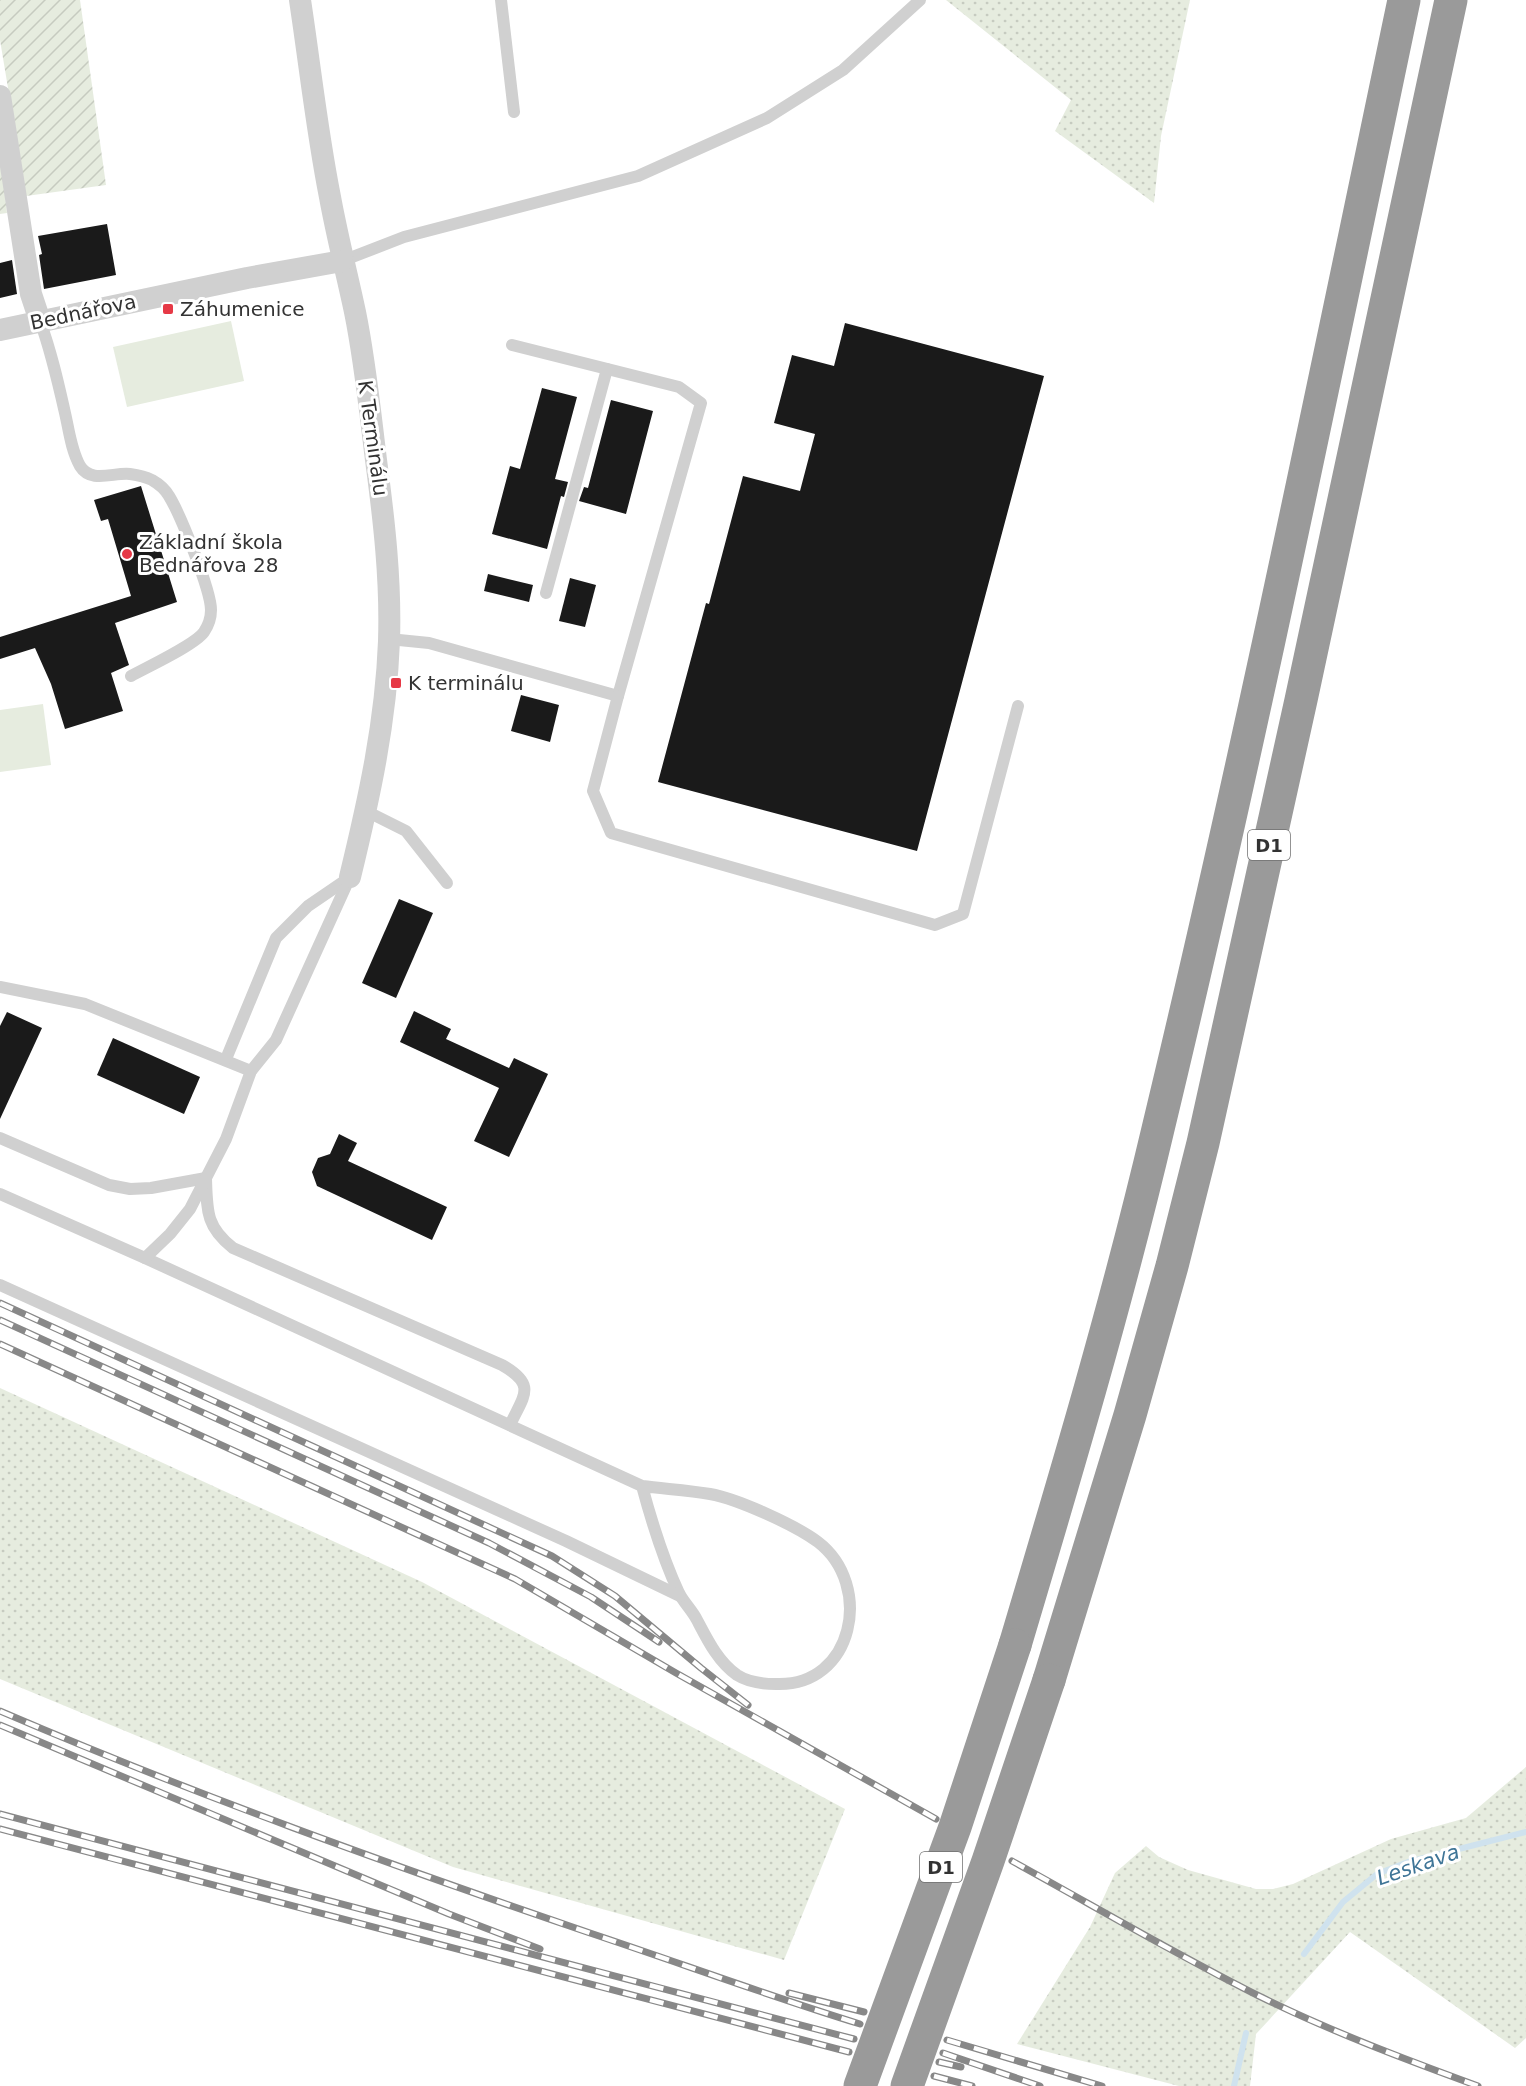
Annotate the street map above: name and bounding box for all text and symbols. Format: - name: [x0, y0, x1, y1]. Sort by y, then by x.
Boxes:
- street label: Bednářova: [28, 289, 138, 335]
- place label: Záhumenice: [180, 297, 305, 321]
- marker: Záhumenice: [161, 302, 175, 316]
- street label: K Terminálu: [353, 379, 393, 497]
- place label: Základní škola Bednářova 28: [139, 530, 283, 577]
- marker: Základní škola Bednářova 28: [120, 547, 134, 561]
- place label: K terminálu: [408, 671, 524, 695]
- marker: K terminálu: [389, 676, 403, 690]
- road number: D1: [1248, 830, 1290, 860]
- water label: Leskava: [1373, 1840, 1463, 1890]
- road number: D1: [920, 1852, 962, 1882]

